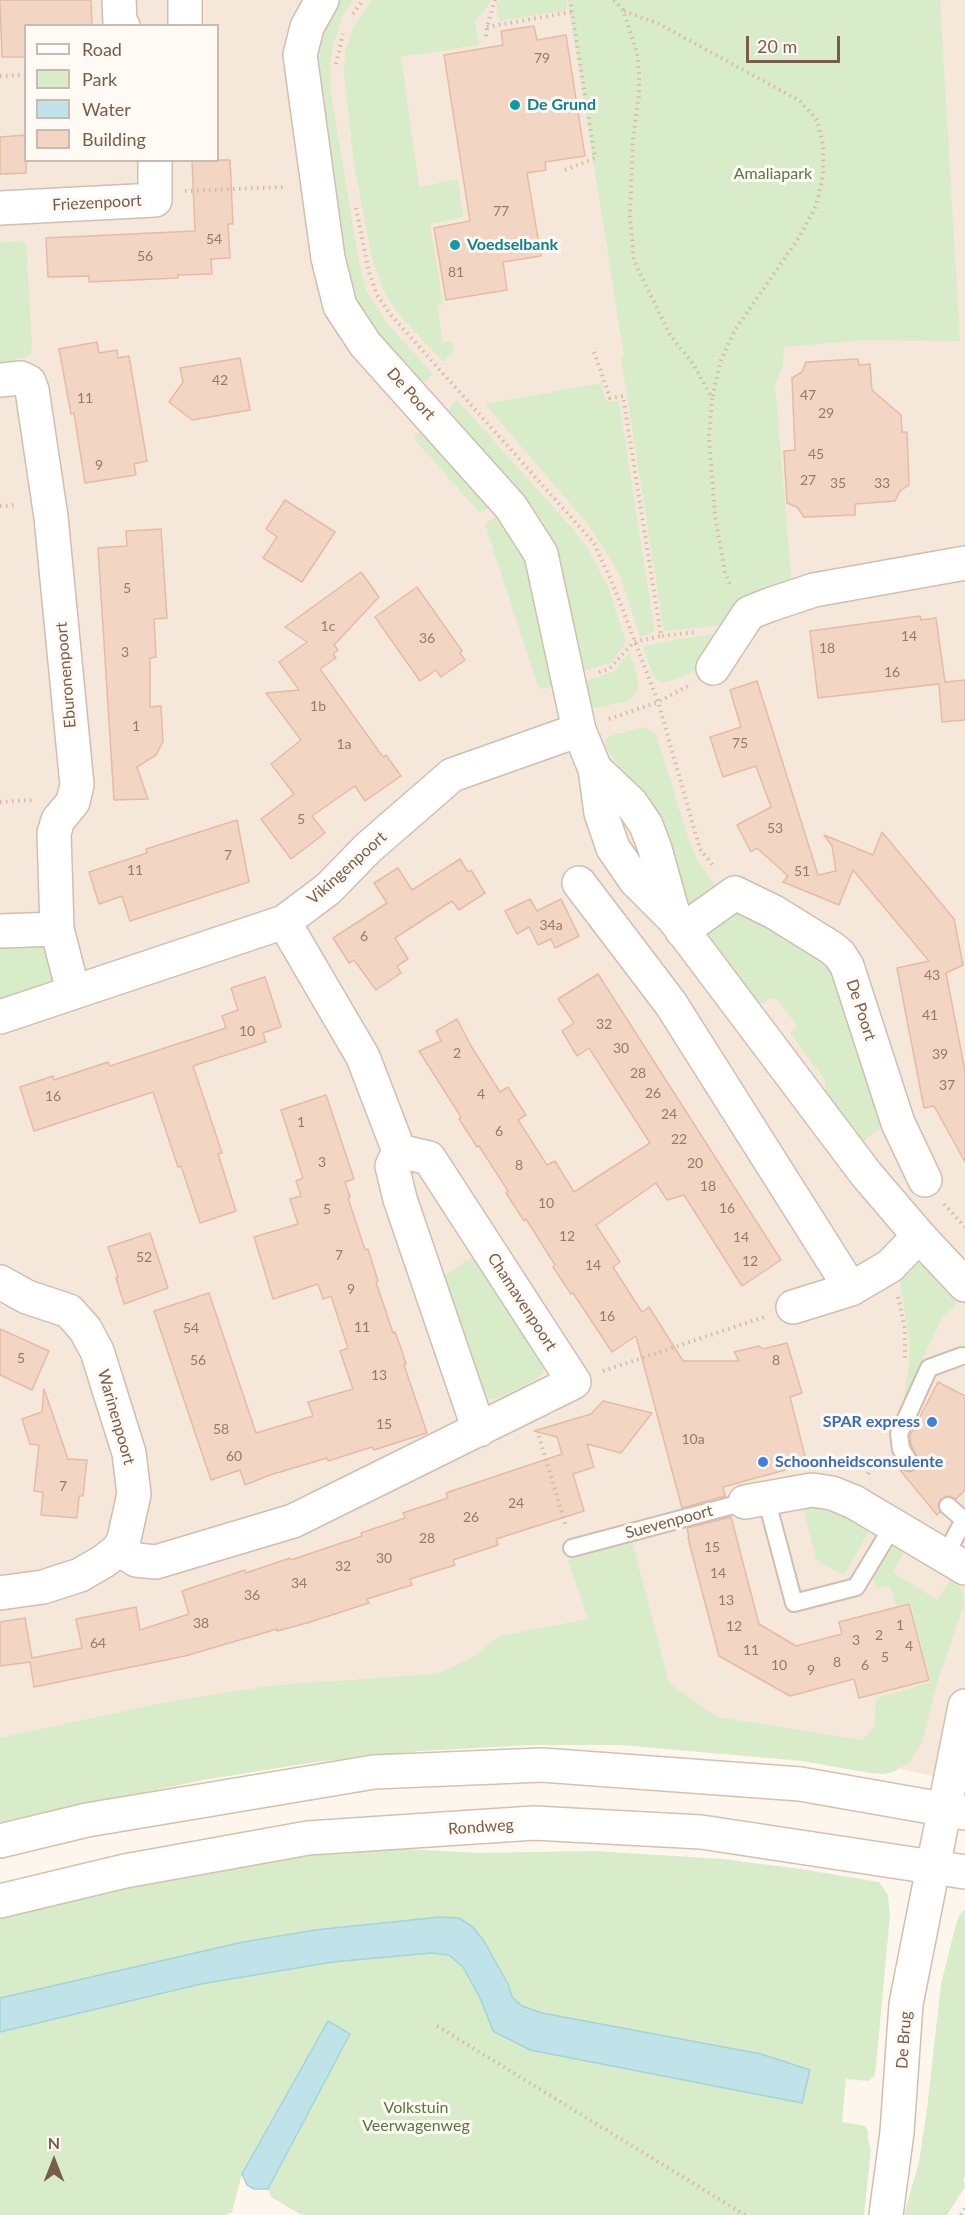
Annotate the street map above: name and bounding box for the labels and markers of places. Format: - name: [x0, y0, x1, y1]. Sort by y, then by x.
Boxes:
- place label: De Grund: [527, 95, 596, 115]
- marker: De Grund: [508, 98, 522, 112]
- place label: Voedselbank: [467, 235, 558, 255]
- marker: Voedselbank: [448, 238, 462, 252]
- place label: SPAR express: [823, 1412, 920, 1432]
- marker: SPAR express: [925, 1415, 939, 1429]
- place label: Schoonheidsconsulente: [775, 1452, 943, 1472]
- marker: Schoonheidsconsulente: [756, 1455, 770, 1469]

